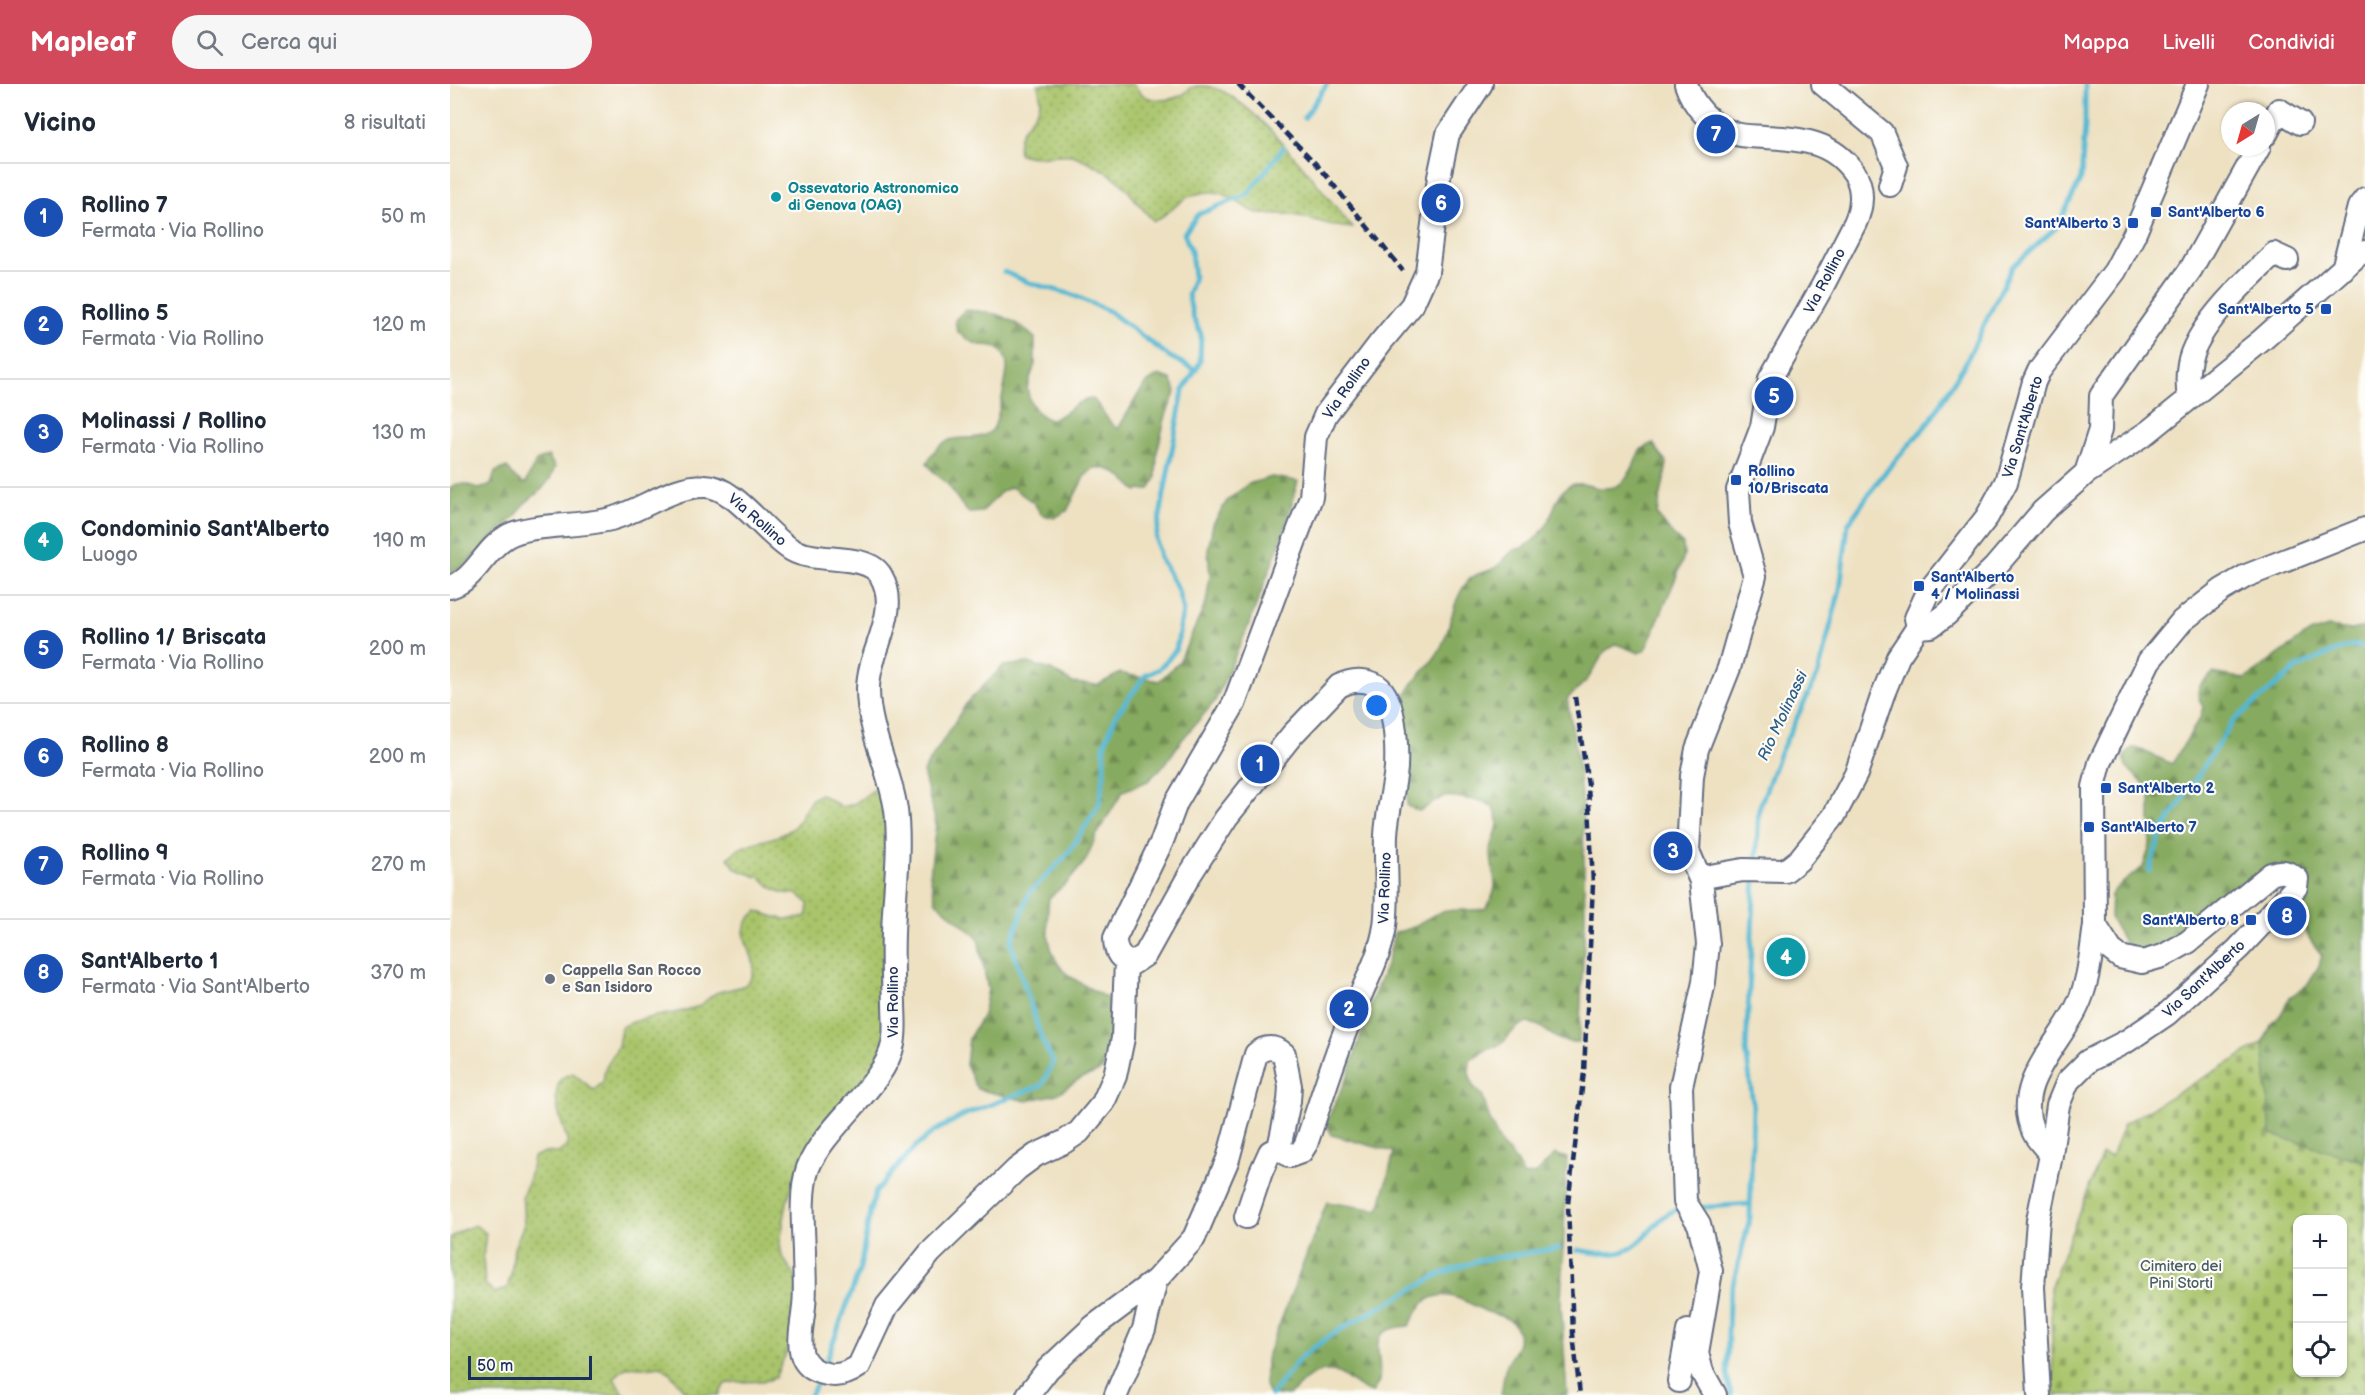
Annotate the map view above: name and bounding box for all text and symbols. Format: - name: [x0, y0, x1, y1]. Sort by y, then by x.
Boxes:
- search box: [172, 15, 592, 69]
- text: Mapleaf: [30, 26, 136, 59]
- icon: search: [193, 26, 226, 59]
- text: Cerca qui: [241, 29, 338, 56]
- text: Mappa: [2063, 30, 2129, 55]
- text: Livelli: [2162, 30, 2215, 55]
- text: Condividi: [2248, 30, 2335, 55]
- north arrow: [2221, 102, 2275, 156]
- text: Vicino: [24, 108, 96, 139]
- text: 8 risultati: [344, 111, 426, 135]
- pin: 7: [1696, 112, 1736, 156]
- place label: Ossevatorio Astronomico di Genova (OAG): [788, 179, 959, 215]
- pin: 6: [1422, 180, 1460, 226]
- marker: Ossevatorio Astronomico di Genova (OAG): [769, 190, 783, 204]
- text: Rollino 7: [81, 192, 168, 219]
- place label: Sant'Alberto 6: [2168, 203, 2265, 222]
- text: 1: [39, 205, 48, 229]
- text: 50 m: [381, 205, 426, 229]
- marker: Sant'Alberto 6: [2149, 205, 2163, 219]
- place label: Sant'Alberto 3: [2025, 214, 2121, 233]
- marker: Sant'Alberto 3: [2126, 216, 2140, 230]
- text: Fermata · Via Rollino: [81, 219, 264, 243]
- street label: Via Rollino: [1800, 245, 1850, 317]
- text: Rollino 5: [81, 300, 169, 327]
- place label: Sant'Alberto 5: [2218, 300, 2314, 319]
- marker: Sant'Alberto 5: [2319, 302, 2333, 316]
- text: 2: [38, 313, 49, 337]
- text: 120 m: [373, 313, 426, 337]
- text: Fermata · Via Rollino: [81, 327, 264, 351]
- street label: Via Rollino: [1319, 353, 1375, 423]
- street label: Via Sant'Alberto: [1998, 373, 2048, 481]
- pin: 5: [1754, 374, 1794, 418]
- text: Molinassi / Rollino: [81, 408, 267, 435]
- text: 3: [38, 421, 49, 445]
- text: 130 m: [372, 421, 426, 445]
- text: Fermata · Via Rollino: [81, 435, 264, 459]
- place label: Rollino 10/Briscata: [1748, 462, 1829, 498]
- marker: Rollino 10/Briscata: [1729, 473, 1743, 487]
- street label: Via Rollino: [724, 489, 790, 551]
- text: Condominio Sant'Alberto: [81, 516, 329, 543]
- text: 4: [38, 529, 49, 553]
- text: 190 m: [373, 529, 426, 553]
- text: Luogo: [81, 543, 138, 567]
- place label: Sant'Alberto 4 / Molinassi: [1931, 568, 2019, 604]
- marker: Sant'Alberto 4 / Molinassi: [1912, 579, 1926, 593]
- text: Rollino 1/ Briscata: [81, 624, 266, 651]
- text: 5: [38, 637, 49, 661]
- text: 200 m: [369, 637, 426, 661]
- text: Fermata · Via Rollino: [81, 651, 264, 675]
- water label: Rio Molinassi: [1754, 667, 1813, 764]
- your location: [1362, 691, 1391, 720]
- text: Rollino 8: [81, 732, 169, 759]
- pin: 1: [1240, 742, 1280, 786]
- text: 6: [37, 745, 50, 769]
- text: 200 m: [369, 745, 426, 769]
- text: Fermata · Via Rollino: [81, 759, 264, 783]
- place label: Sant'Alberto 2: [2118, 779, 2214, 798]
- marker: Sant'Alberto 2: [2099, 781, 2113, 795]
- place label: Sant'Alberto 7: [2101, 818, 2197, 837]
- marker: Sant'Alberto 7: [2082, 820, 2096, 834]
- pin: 3: [1654, 828, 1692, 873]
- text: Rollino 9: [81, 840, 169, 867]
- street label: Via Rollino: [1374, 852, 1396, 924]
- text: 7: [38, 853, 49, 877]
- text: 270 m: [371, 853, 426, 877]
- text: Fermata · Via Rollino: [81, 867, 264, 891]
- pin: 8: [2268, 894, 2306, 938]
- place label: Sant'Alberto 8: [2143, 911, 2239, 930]
- marker: Sant'Alberto 8: [2244, 913, 2258, 927]
- pin: 4: [1766, 934, 1806, 980]
- street label: Via Sant'Alberto: [2159, 936, 2249, 1022]
- text: Sant'Alberto 1: [81, 948, 219, 975]
- text: 8: [37, 961, 50, 985]
- text: 370 m: [370, 961, 426, 985]
- place label: Cappella San Rocco e San Isidoro: [562, 961, 702, 997]
- street label: Via Rollino: [884, 966, 903, 1038]
- marker: Cappella San Rocco e San Isidoro: [543, 972, 557, 986]
- text: Fermata · Via Sant'Alberto: [81, 975, 310, 999]
- pin: 2: [1330, 986, 1368, 1032]
- map controls: [2293, 1215, 2347, 1377]
- button: +: [2293, 1215, 2347, 1269]
- park label: Cimitero dei Pini Storti: [2140, 1257, 2222, 1293]
- button: −: [2293, 1269, 2347, 1323]
- button: locate: [2293, 1323, 2347, 1377]
- scale bar: [468, 1353, 592, 1380]
- text: 50 m: [477, 1357, 513, 1376]

